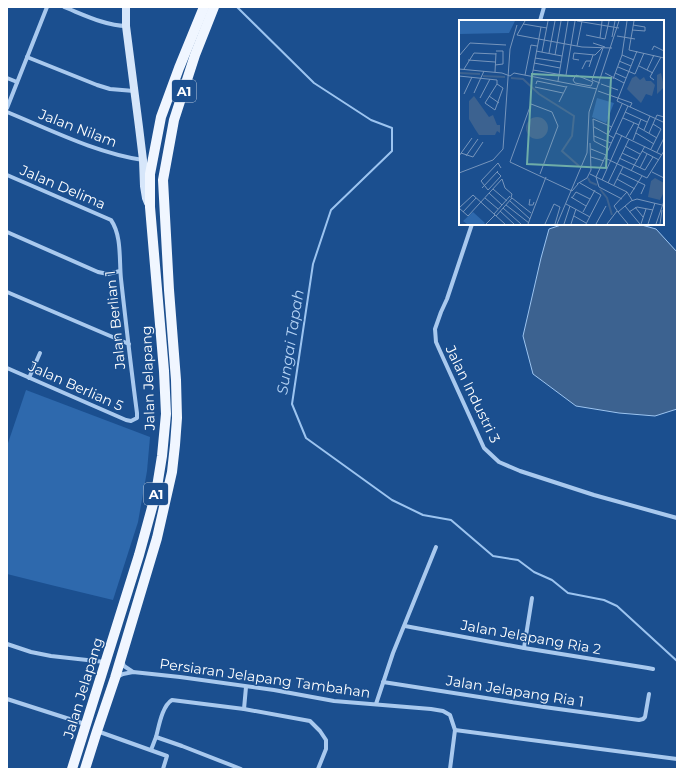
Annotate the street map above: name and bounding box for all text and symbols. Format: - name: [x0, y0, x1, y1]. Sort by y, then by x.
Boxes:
- inset map: [459, 20, 664, 225]
- road number: A1: [172, 80, 196, 102]
- street label: Jalan Nilam: [35, 104, 120, 151]
- street label: Jalan Delima: [17, 161, 108, 213]
- street label: Jalan Berlian 1: [101, 270, 129, 371]
- water label: Sungai Tapah: [272, 288, 308, 396]
- street label: Jalan Jelapang: [137, 325, 159, 432]
- street label: Jalan Industri 3: [441, 341, 504, 446]
- street label: Jalan Berlian 5: [25, 357, 126, 415]
- road number: A1: [144, 483, 168, 505]
- street label: Jalan Jelapang Ria 2: [458, 616, 603, 658]
- street label: Jalan Jelapang: [59, 635, 107, 742]
- street label: Persiaran Jelapang Tambahan: [158, 654, 372, 702]
- street label: Jalan Jelapang Ria 1: [444, 671, 585, 711]

